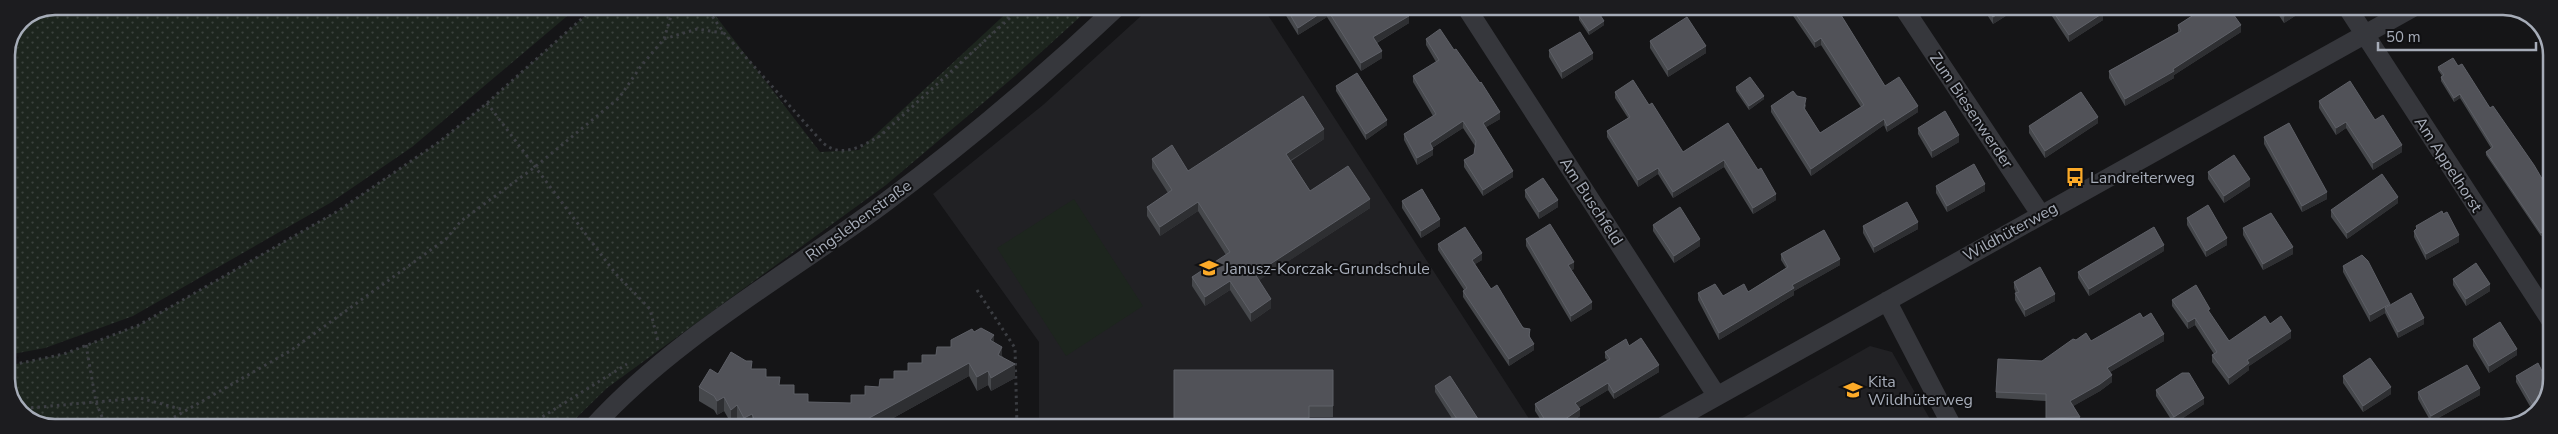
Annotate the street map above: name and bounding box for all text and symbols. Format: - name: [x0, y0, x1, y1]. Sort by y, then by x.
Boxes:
- scale bar: [2378, 20, 2536, 52]
- text: 50 m: [2386, 27, 2421, 47]
- street label: Zum Biesenwerder: [1924, 48, 2018, 173]
- street label: Am Appelhorst: [2409, 112, 2488, 217]
- street label: Am Buschfeld: [1554, 153, 1628, 250]
- bus stop icon: Landreiterweg: [2064, 166, 2086, 188]
- place label: Landreiterweg: [2090, 167, 2195, 189]
- street label: Ringslebenstraße: [801, 175, 916, 267]
- street label: Wildhüterweg: [1959, 197, 2062, 267]
- school or university icon: Janusz-Korczak-Grundschule: [1198, 257, 1220, 279]
- place label: Janusz-Korczak-Grundschule: [1223, 258, 1430, 280]
- place label: Kita Wildhüterweg: [1868, 371, 1973, 411]
- school or university icon: Kita Wildhüterweg: [1842, 379, 1864, 401]

